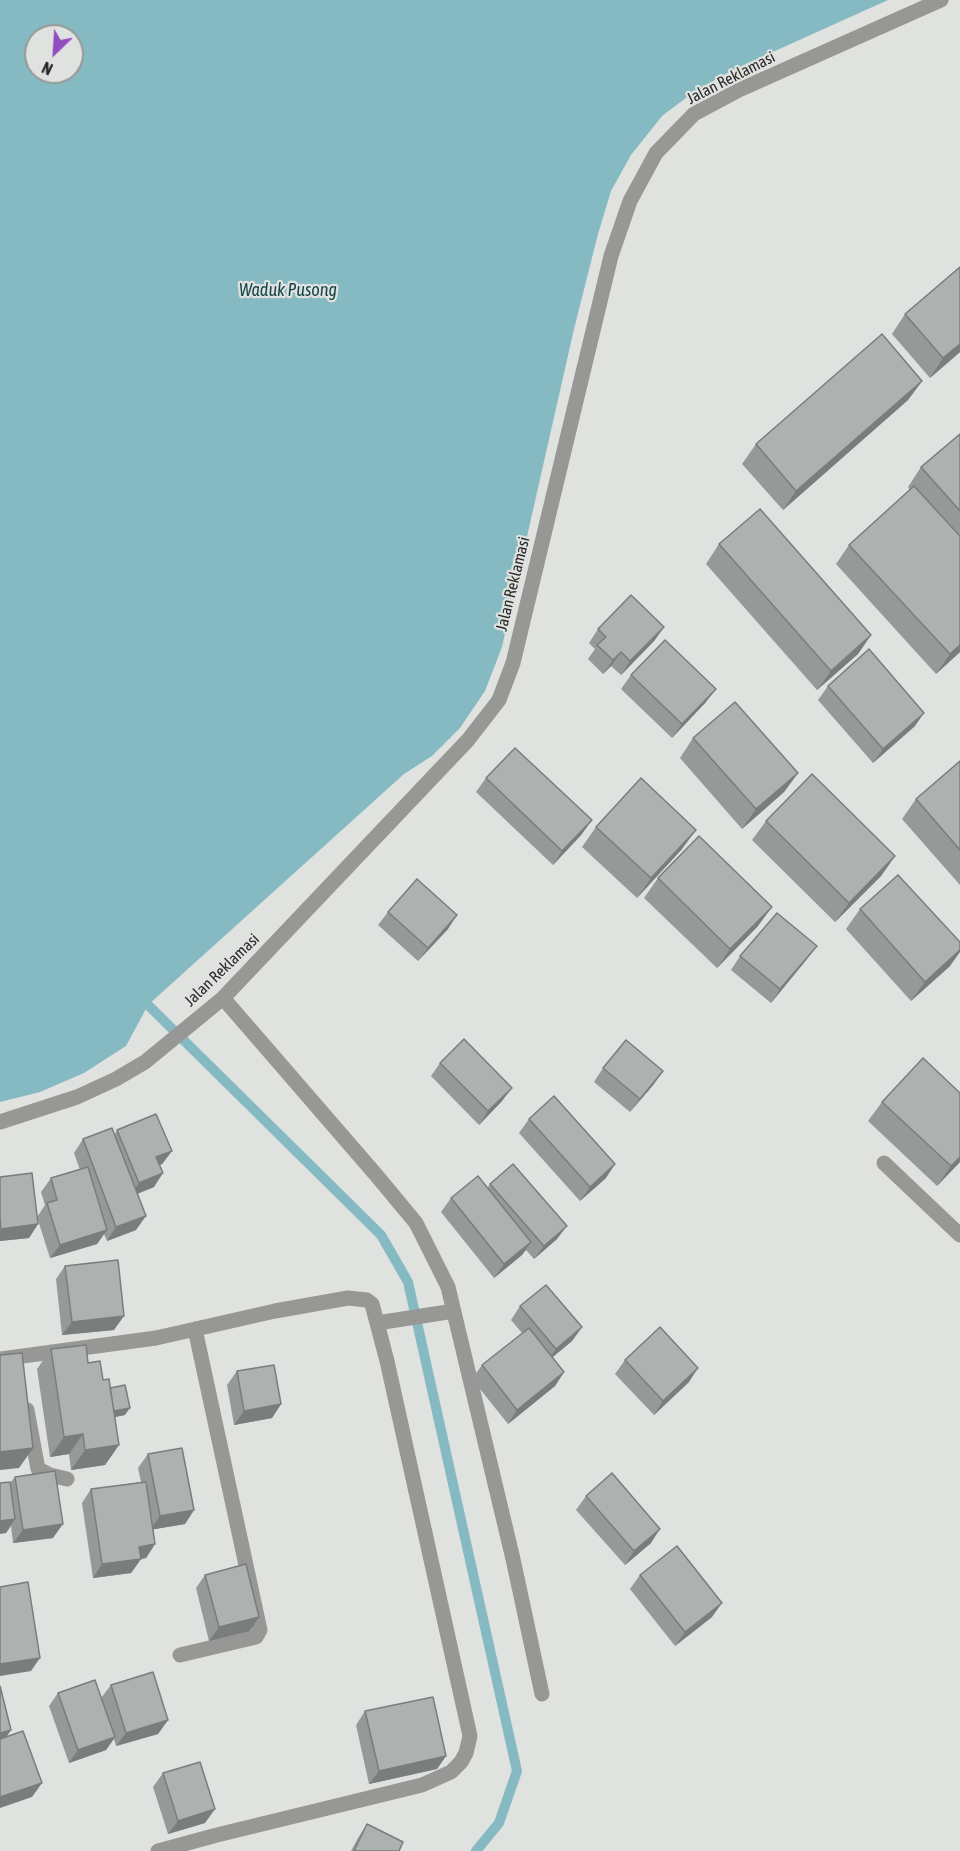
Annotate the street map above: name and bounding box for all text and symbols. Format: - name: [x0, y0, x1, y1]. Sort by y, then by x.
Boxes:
- north arrow: [24, 24, 84, 84]
- street label: Jalan Reklamasi: [684, 48, 778, 108]
- text: N: [39, 58, 55, 79]
- water label: Waduk Pusong: [239, 279, 337, 301]
- street label: Jalan Reklamasi: [492, 535, 534, 633]
- street label: Jalan Reklamasi: [181, 930, 263, 1010]

